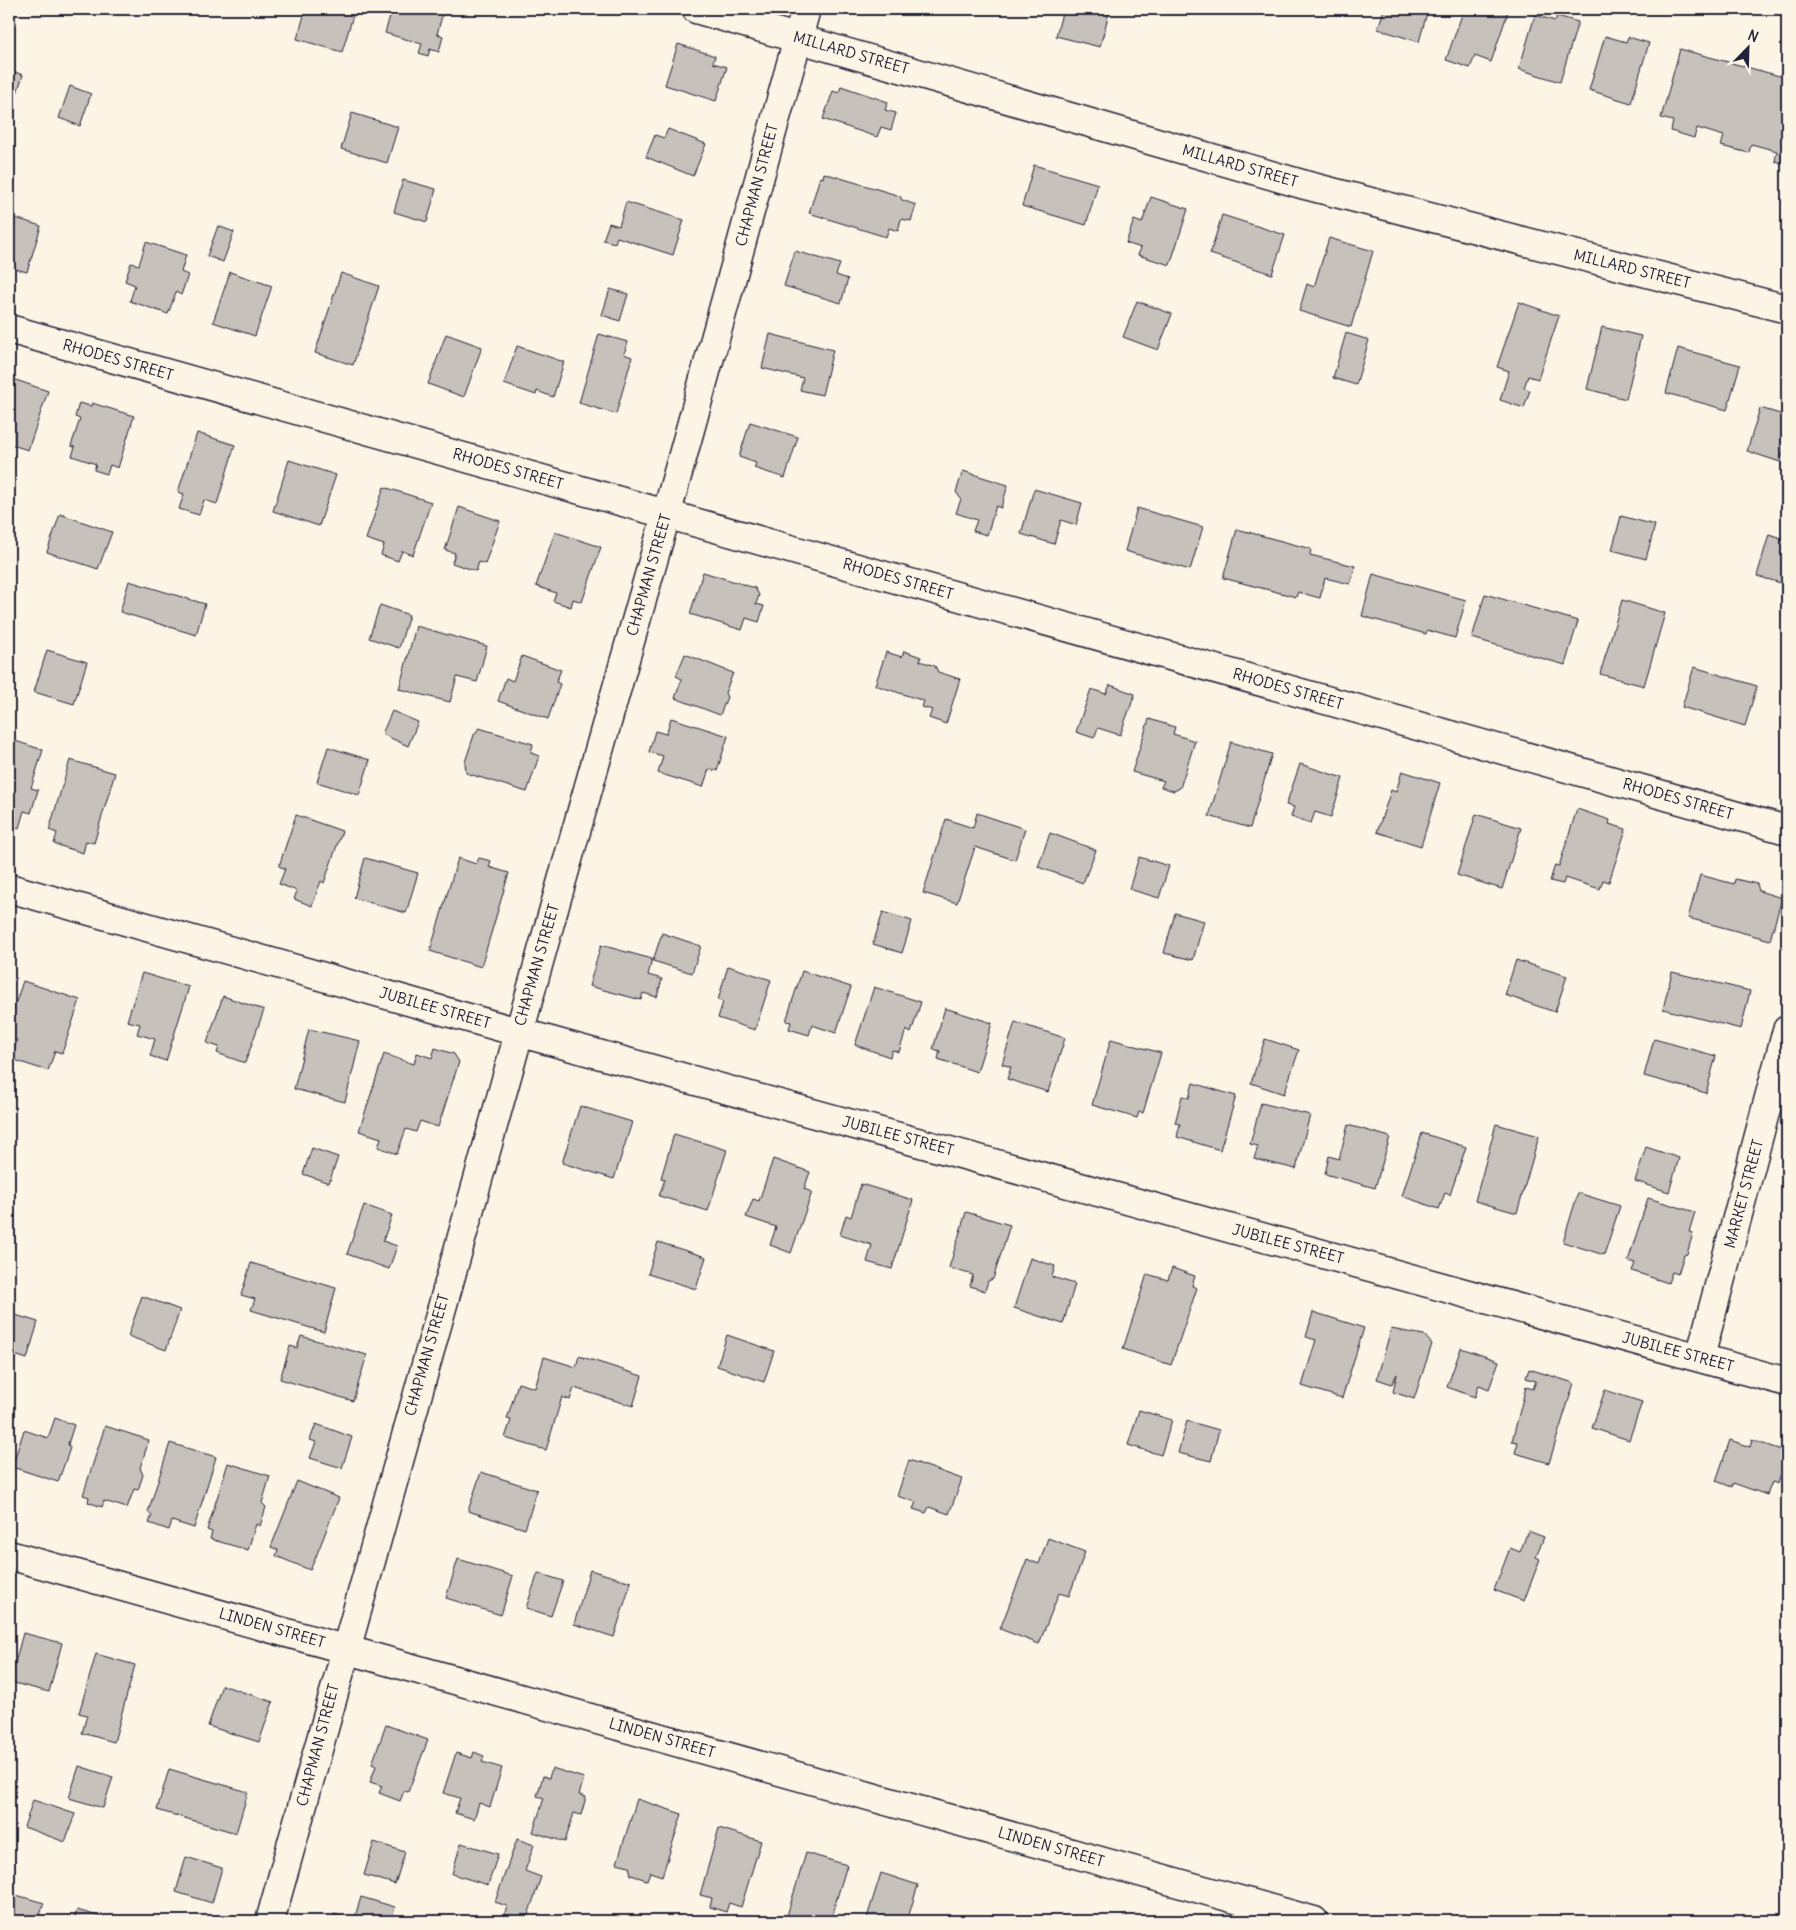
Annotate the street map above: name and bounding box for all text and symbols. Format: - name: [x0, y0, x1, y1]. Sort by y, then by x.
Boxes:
- north arrow: [1724, 22, 1774, 72]
- text: N: [1745, 26, 1761, 46]
- street label: MILLARD STREET: [791, 27, 911, 78]
- street label: CHAPMAN STREET: [731, 121, 782, 248]
- street label: MILLARD STREET: [1180, 140, 1300, 191]
- street label: MILLARD STREET: [1572, 245, 1693, 292]
- street label: RHODES STREET: [61, 335, 176, 384]
- street label: RHODES STREET: [451, 444, 566, 493]
- street label: CHAPMAN STREET: [622, 512, 675, 638]
- street label: RHODES STREET: [841, 554, 956, 603]
- street label: RHODES STREET: [1231, 664, 1346, 713]
- street label: RHODES STREET: [1621, 774, 1736, 823]
- street label: CHAPMAN STREET: [510, 902, 563, 1028]
- street label: JUBILEE STREET: [377, 983, 493, 1033]
- street label: JUBILEE STREET: [840, 1111, 956, 1160]
- street label: MARKET STREET: [1720, 1137, 1767, 1250]
- street label: JUBILEE STREET: [1230, 1219, 1346, 1268]
- street label: CHAPMAN STREET: [400, 1292, 453, 1418]
- street label: JUBILEE STREET: [1620, 1327, 1736, 1376]
- street label: LINDEN STREET: [217, 1603, 328, 1652]
- street label: CHAPMAN STREET: [292, 1681, 343, 1808]
- street label: LINDEN STREET: [607, 1713, 718, 1762]
- street label: LINDEN STREET: [996, 1822, 1107, 1871]

